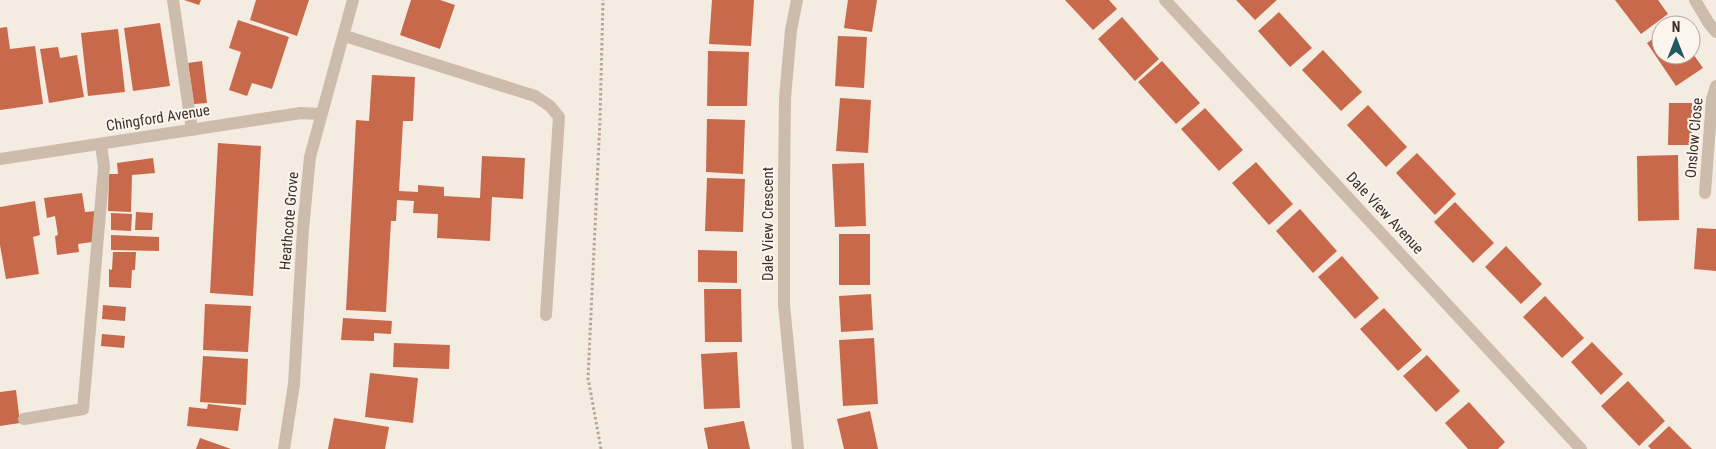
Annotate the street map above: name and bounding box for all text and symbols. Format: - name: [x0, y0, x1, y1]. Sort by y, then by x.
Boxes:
- north arrow: [1651, 15, 1701, 65]
- text: N: [1672, 19, 1680, 35]
- street label: Onslow Close: [1682, 97, 1706, 179]
- street label: Chingford Avenue: [105, 101, 211, 135]
- street label: Dale View Crescent: [759, 167, 777, 281]
- street label: Dale View Avenue: [1343, 168, 1427, 258]
- street label: Heathcote Grove: [276, 171, 302, 271]

